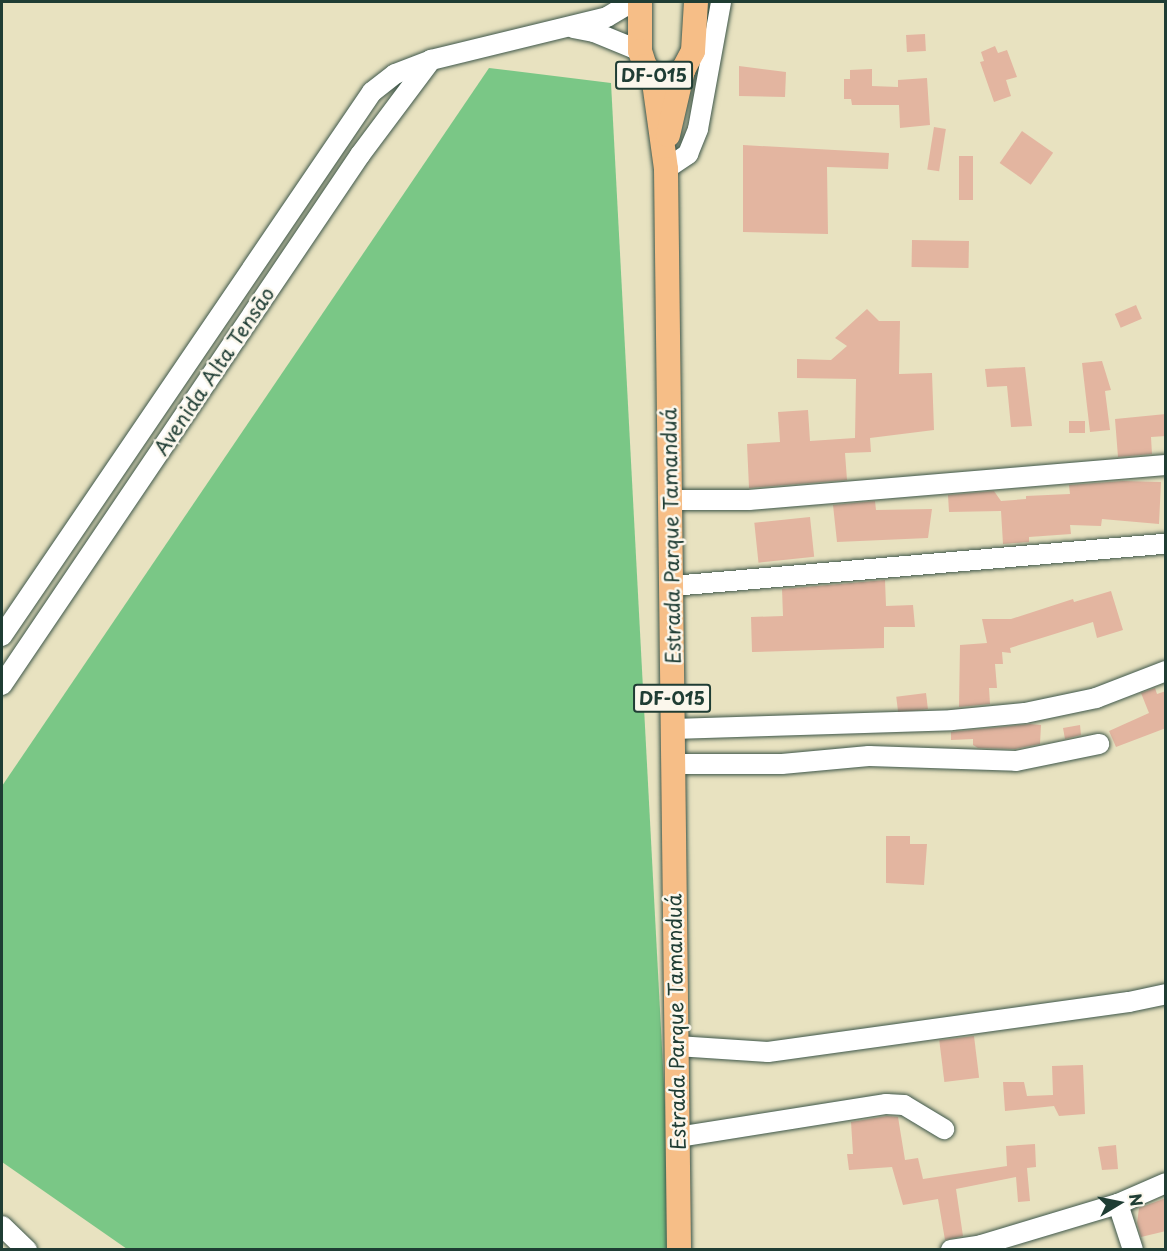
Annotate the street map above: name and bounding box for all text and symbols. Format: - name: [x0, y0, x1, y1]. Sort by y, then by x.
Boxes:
- road number: DF-015: [615, 60, 693, 90]
- street label: Avenida Alta Tensāo: [149, 282, 279, 460]
- street label: Estrada Parque Tamanduá: [657, 407, 685, 665]
- road number: DF-015: [633, 683, 711, 713]
- street label: Estrada Parque Tamanduá: [662, 893, 690, 1151]
- north arrow: [1089, 1173, 1149, 1233]
- text: N: [1124, 1192, 1150, 1208]

